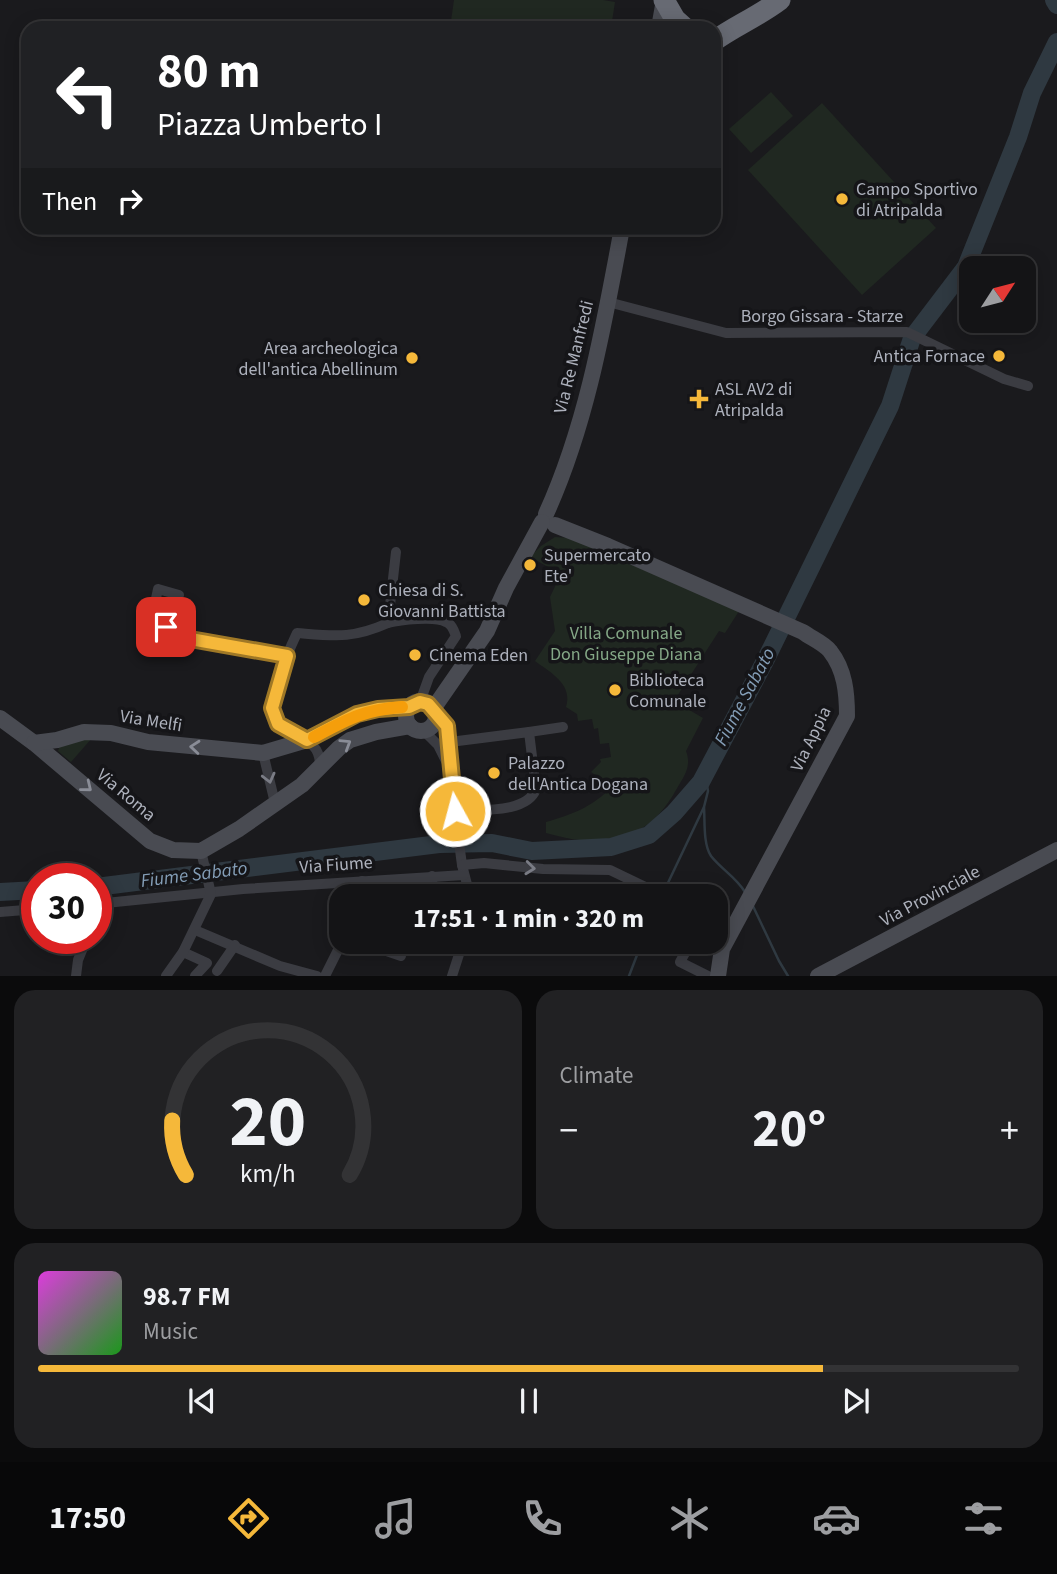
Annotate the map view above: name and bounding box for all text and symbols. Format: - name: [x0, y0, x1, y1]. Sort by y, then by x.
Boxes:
- text: 80 m: [157, 37, 261, 107]
- icon: left: [42, 49, 133, 140]
- text: Piazza Umberto I: [157, 102, 383, 148]
- place label: Campo Sportivo di Atripalda: [856, 177, 978, 223]
- icon: right: [111, 182, 149, 220]
- text: Then: [42, 183, 97, 220]
- marker: Campo Sportivo di Atripalda: [834, 191, 850, 207]
- north arrow: [959, 256, 1036, 332]
- map controls: [959, 256, 1036, 333]
- street label: Via Re Manfredi: [548, 298, 600, 416]
- street label: Borgo Gissara - Starze: [741, 304, 903, 329]
- place label: Area archeologica dell'antica Abellinum: [238, 336, 398, 382]
- place label: Antica Fornace: [874, 344, 985, 369]
- marker: Antica Fornace: [991, 348, 1007, 364]
- marker: Area archeologica dell'antica Abellinum: [404, 350, 420, 366]
- place label: ASL AV2 di Atripalda: [715, 377, 793, 423]
- marker: ASL AV2 di Atripalda: [689, 389, 709, 409]
- place label: Supermercato Ete': [544, 543, 651, 589]
- marker: Supermercato Ete': [522, 557, 538, 573]
- place label: Chiesa di S. Giovanni Battista: [378, 578, 506, 624]
- marker: Chiesa di S. Giovanni Battista: [356, 592, 372, 608]
- pin: [136, 597, 196, 657]
- icon: arrive: [147, 608, 185, 646]
- park label: Villa Comunale Don Giuseppe Diana: [550, 621, 702, 667]
- place label: Cinema Eden: [429, 643, 528, 668]
- water label: Fiume Sabato: [708, 643, 782, 751]
- marker: Cinema Eden: [407, 647, 423, 663]
- place label: Biblioteca Comunale: [629, 668, 706, 714]
- marker: Biblioteca Comunale: [607, 682, 623, 698]
- street label: Via Appia: [785, 702, 837, 776]
- street label: Via Melfi: [118, 704, 184, 738]
- one-way arrow: [189, 739, 200, 754]
- one-way arrow: [338, 739, 351, 752]
- place label: Palazzo dell'Antica Dogana: [508, 751, 648, 797]
- street label: Via Roma: [91, 763, 161, 827]
- marker: Palazzo dell'Antica Dogana: [486, 765, 502, 781]
- one-way arrow: [261, 772, 275, 784]
- position arrow: [418, 774, 492, 848]
- one-way arrow: [79, 779, 92, 791]
- street label: Via Fiume: [299, 850, 374, 880]
- water label: Fiume Sabato: [139, 855, 249, 895]
- street label: Via Provinciale: [875, 859, 985, 933]
- one-way arrow: [525, 860, 536, 875]
- speed limit sign: 30: [21, 863, 112, 954]
- text: 17:51 · 1 min · 320 m: [413, 900, 644, 937]
- text: Climate: [560, 1059, 633, 1092]
- text: 20: [229, 1071, 306, 1175]
- text: 20°: [752, 1093, 826, 1167]
- text: −: [560, 1104, 578, 1158]
- text: +: [1000, 1104, 1019, 1158]
- text: km/h: [240, 1156, 296, 1192]
- text: 98.7 FM: [143, 1278, 231, 1315]
- text: Music: [143, 1315, 198, 1348]
- icon: previous: [183, 1382, 221, 1420]
- icon: pause: [510, 1382, 548, 1420]
- icon: next: [837, 1382, 875, 1420]
- icon: directions: [224, 1494, 273, 1543]
- icon: music: [371, 1494, 420, 1543]
- icon: phone: [518, 1494, 567, 1543]
- icon: climate: [665, 1494, 714, 1543]
- icon: car: [812, 1494, 861, 1543]
- icon: filters: [959, 1494, 1008, 1543]
- text: 17:50: [49, 1495, 126, 1541]

